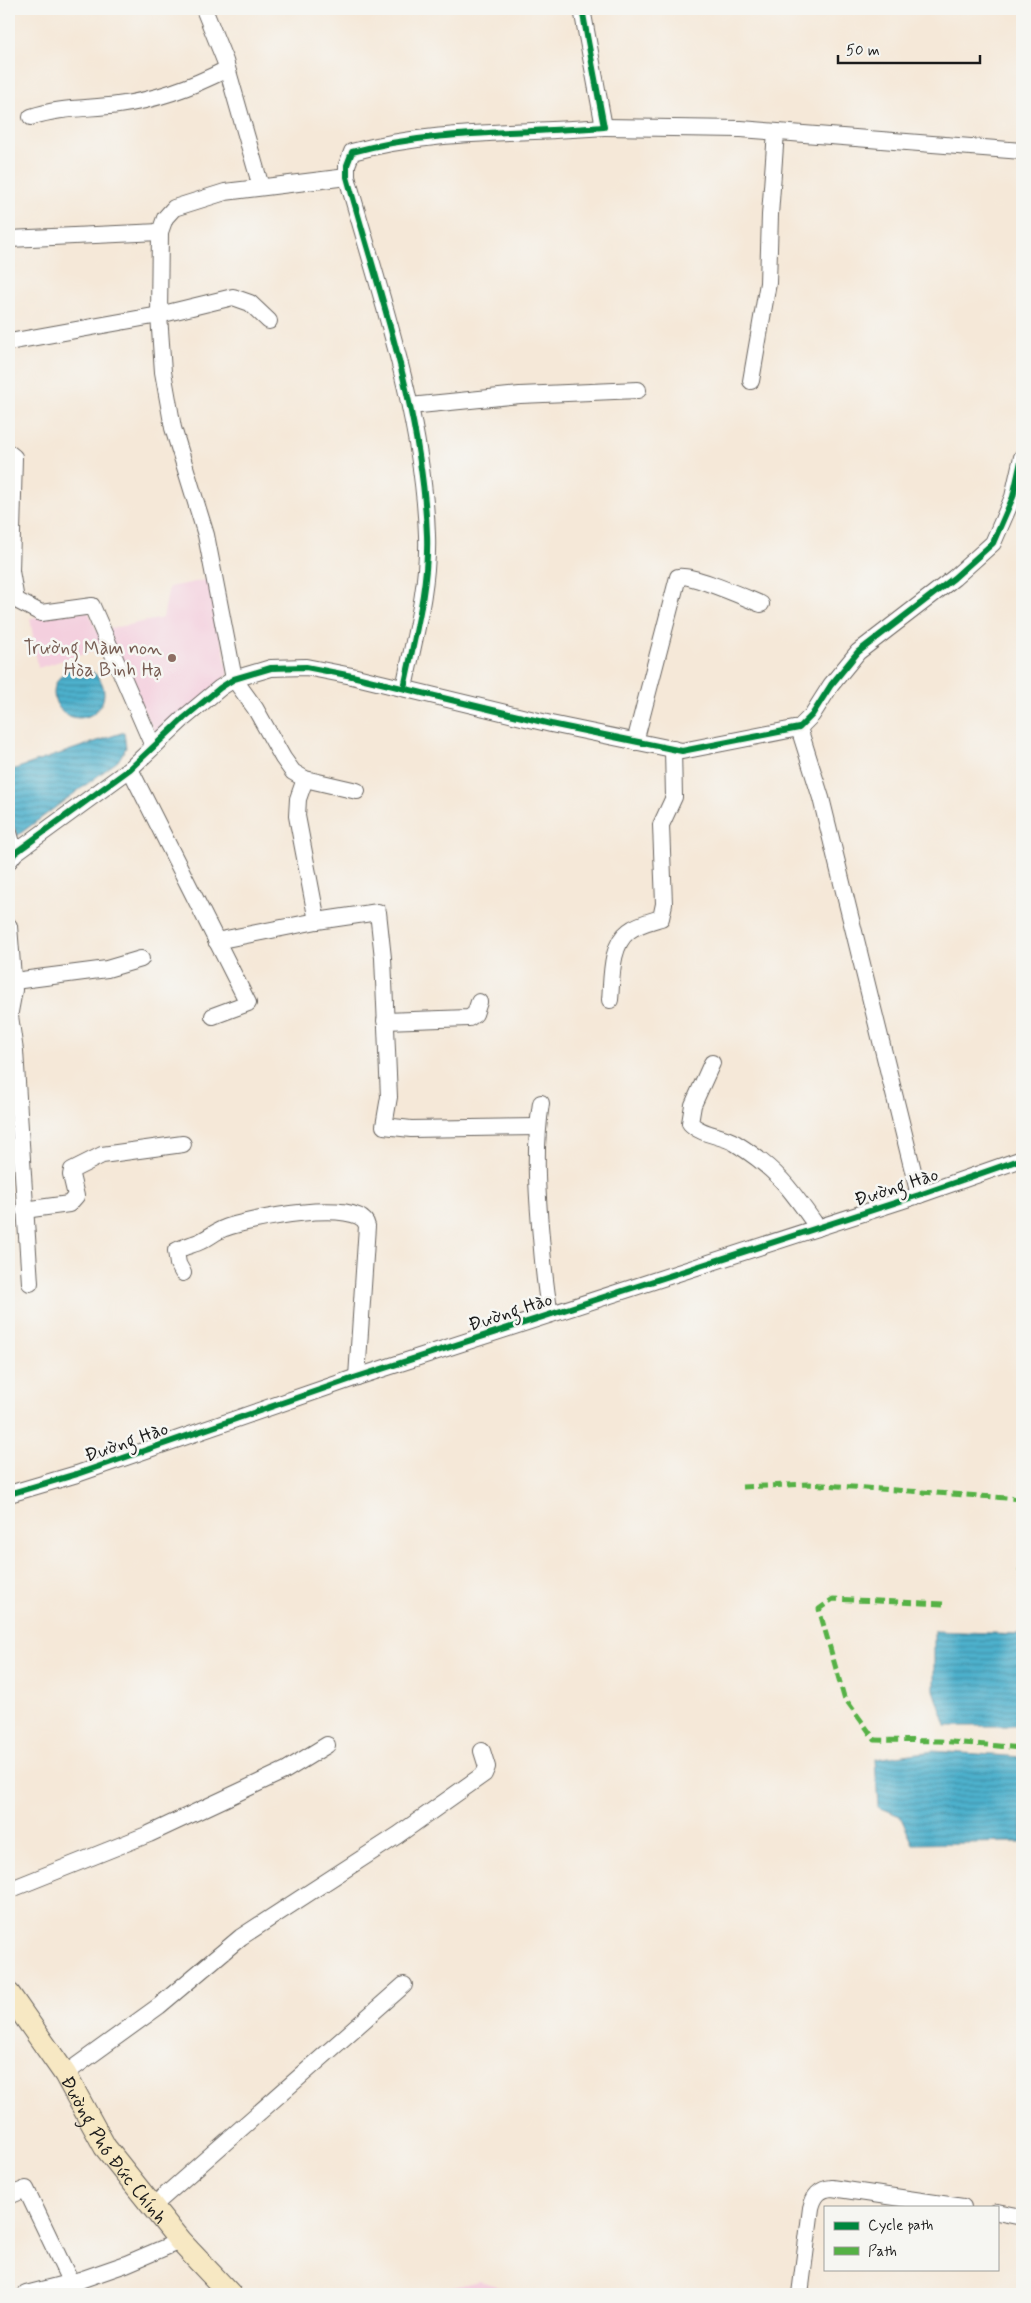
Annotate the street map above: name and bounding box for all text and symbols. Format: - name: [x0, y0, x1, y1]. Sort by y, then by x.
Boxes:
- scale bar: [838, 32, 981, 64]
- text: 50 m: [846, 41, 880, 61]
- place label: Trường Màm non Hòa Bình Hạ: [24, 636, 162, 683]
- marker: Trường Màm non Hòa Bình Hạ: [166, 652, 178, 664]
- street label: Đường Hào: [851, 1162, 943, 1216]
- street label: Đường Hào: [465, 1287, 557, 1341]
- street label: Đường Hào: [81, 1416, 173, 1471]
- street label: Đường Phó Đức Chính: [54, 2072, 172, 2229]
- legend: [824, 2206, 998, 2270]
- text: Cycle path: [868, 2216, 933, 2236]
- text: Path: [868, 2242, 897, 2262]

